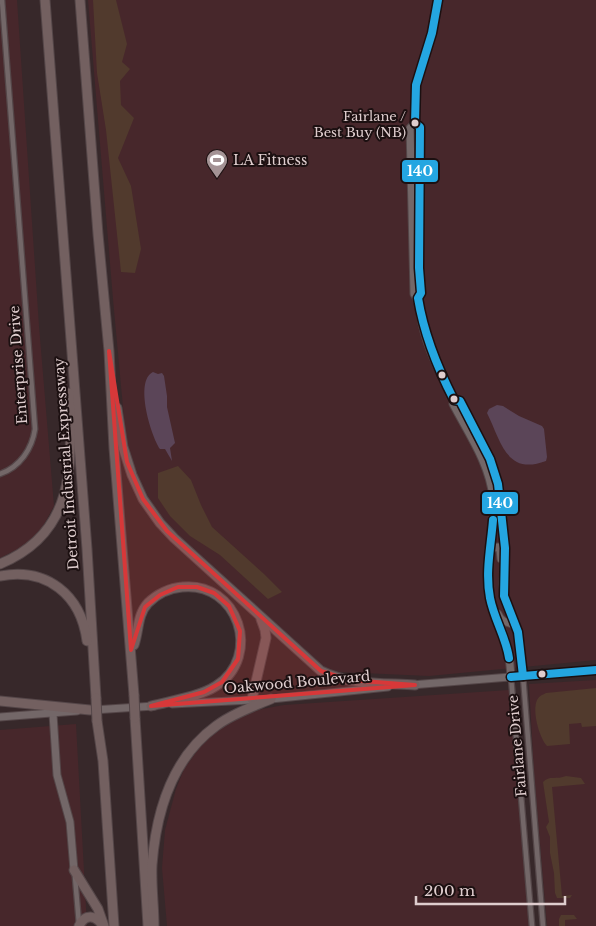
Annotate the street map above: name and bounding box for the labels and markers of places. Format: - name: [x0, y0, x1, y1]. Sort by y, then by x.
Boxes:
- place label: Fairlane / Best Buy (NB): [314, 108, 406, 141]
- marker: Fairlane / Best Buy (NB): [410, 118, 420, 128]
- sports icon: LA Fitness: [205, 148, 229, 179]
- place label: LA Fitness: [233, 151, 307, 169]
- unlabelled marker: [437, 370, 447, 380]
- unlabelled marker: [449, 394, 459, 404]
- unlabelled marker: [537, 669, 547, 679]

